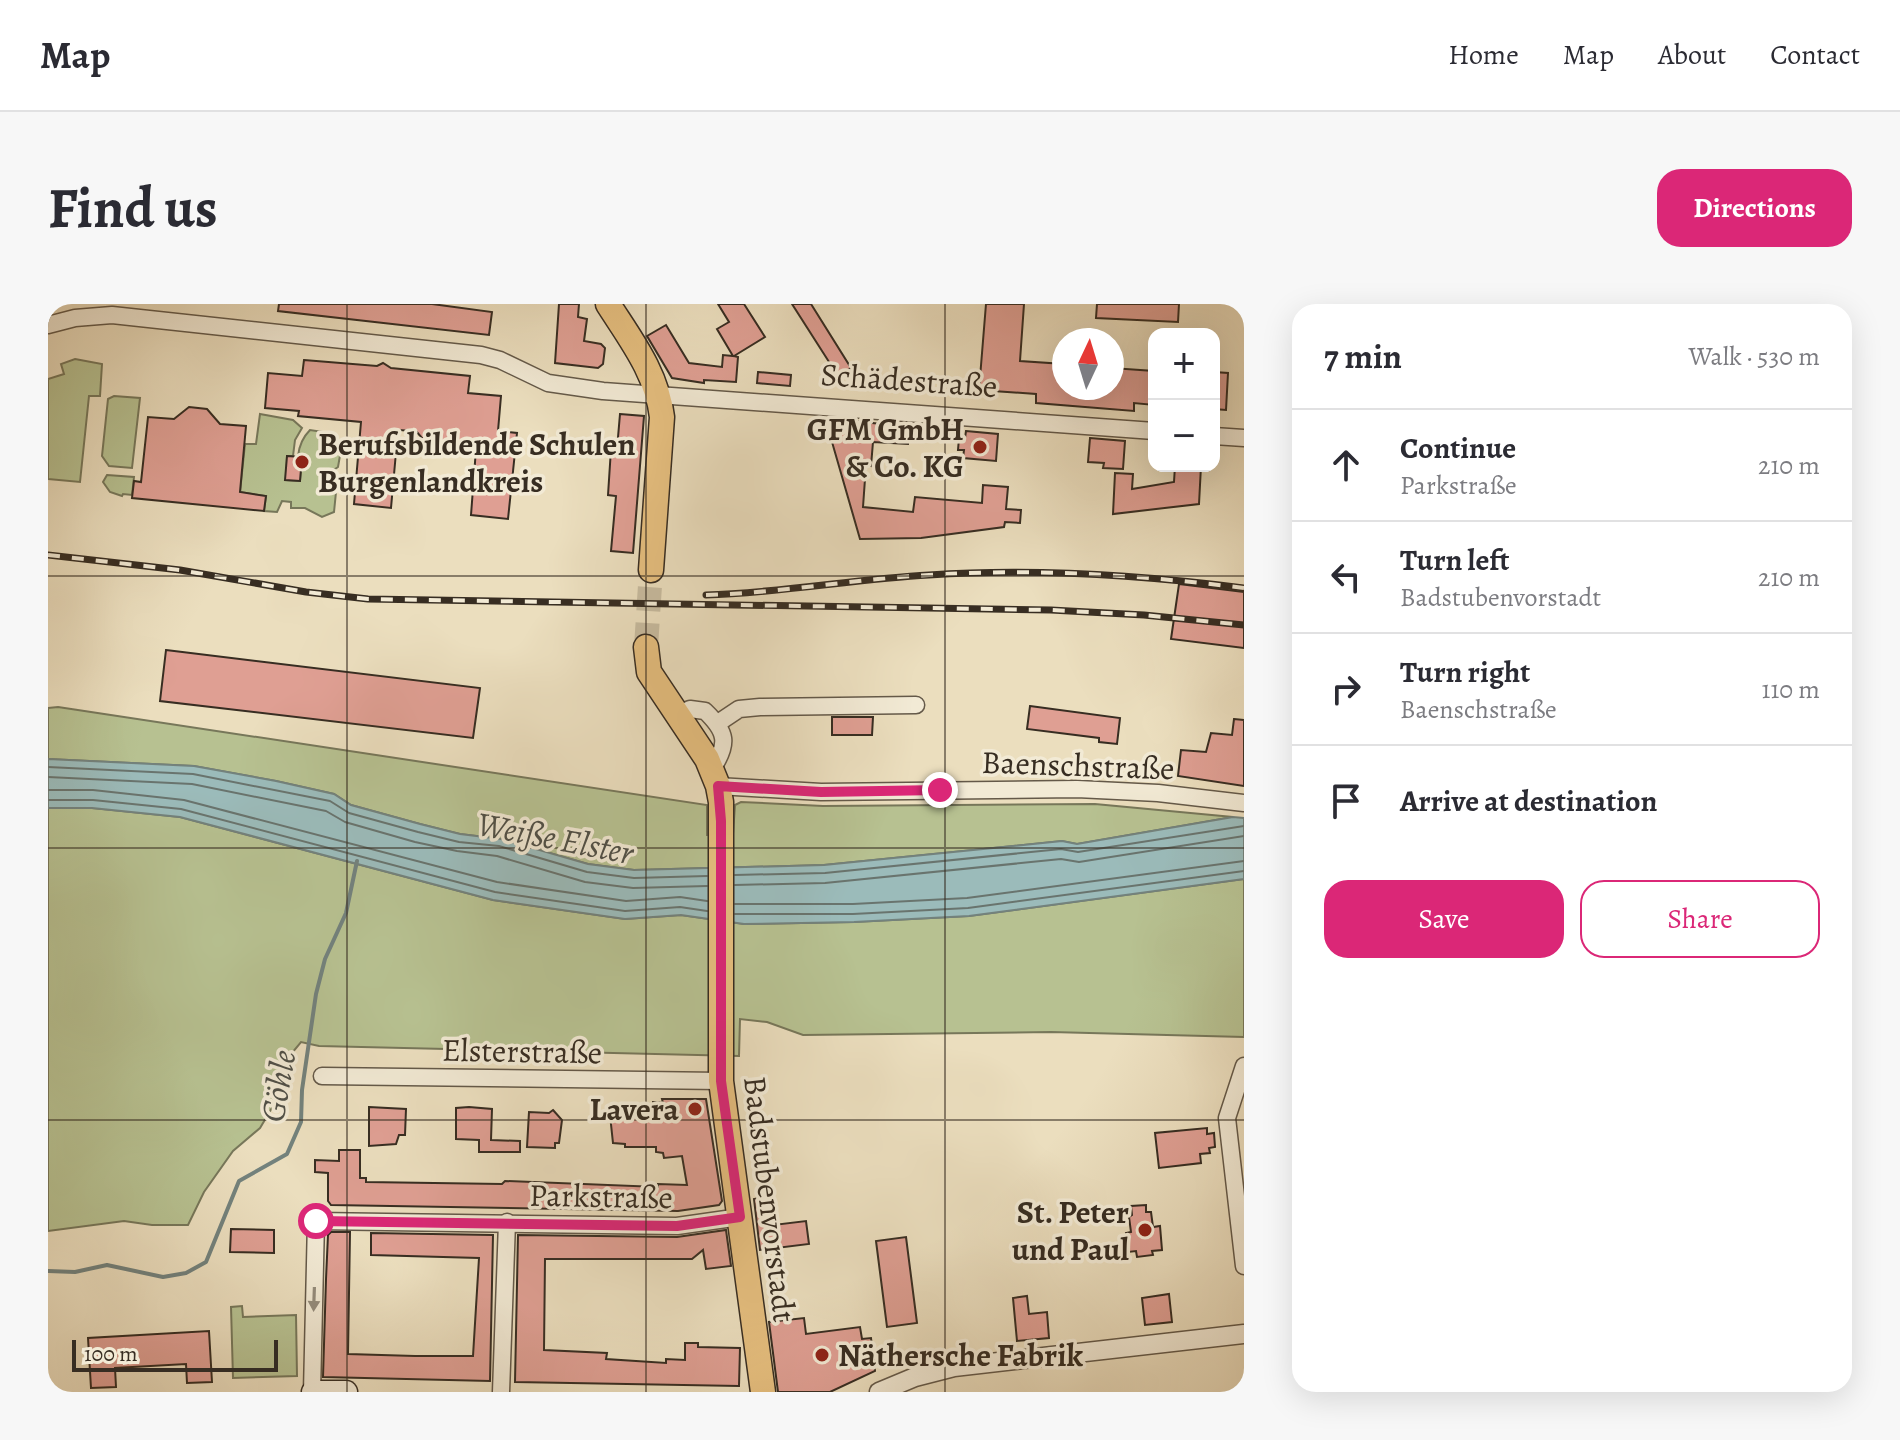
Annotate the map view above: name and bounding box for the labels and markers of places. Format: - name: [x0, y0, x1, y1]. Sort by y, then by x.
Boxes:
- place label: GFM GmbH & Co. KG: [807, 407, 964, 488]
- place label: Berufsbildende Schulen Burgenlandkreis: [318, 422, 635, 503]
- marker: GFM GmbH & Co. KG: [971, 438, 989, 456]
- marker: Berufsbildende Schulen Burgenlandkreis: [293, 453, 311, 471]
- place label: Lavera: [590, 1087, 680, 1131]
- marker: Lavera: [686, 1100, 704, 1118]
- place label: St. Peter und Paul: [1012, 1190, 1130, 1271]
- marker: St. Peter und Paul: [1136, 1221, 1154, 1239]
- place label: Näthersche Fabrik: [838, 1333, 1084, 1377]
- marker: Näthersche Fabrik: [813, 1346, 831, 1364]

